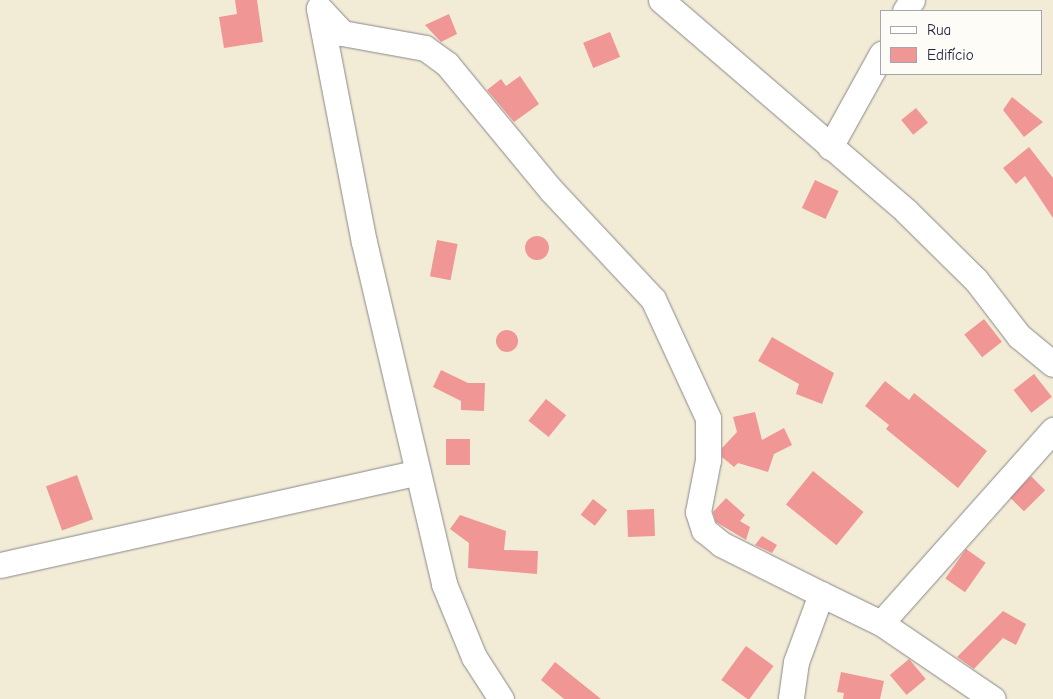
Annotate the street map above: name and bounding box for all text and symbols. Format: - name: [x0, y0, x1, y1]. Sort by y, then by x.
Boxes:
- legend: [880, 10, 1043, 75]
- text: Rua: [927, 21, 951, 39]
- text: Edifício: [927, 46, 974, 64]

